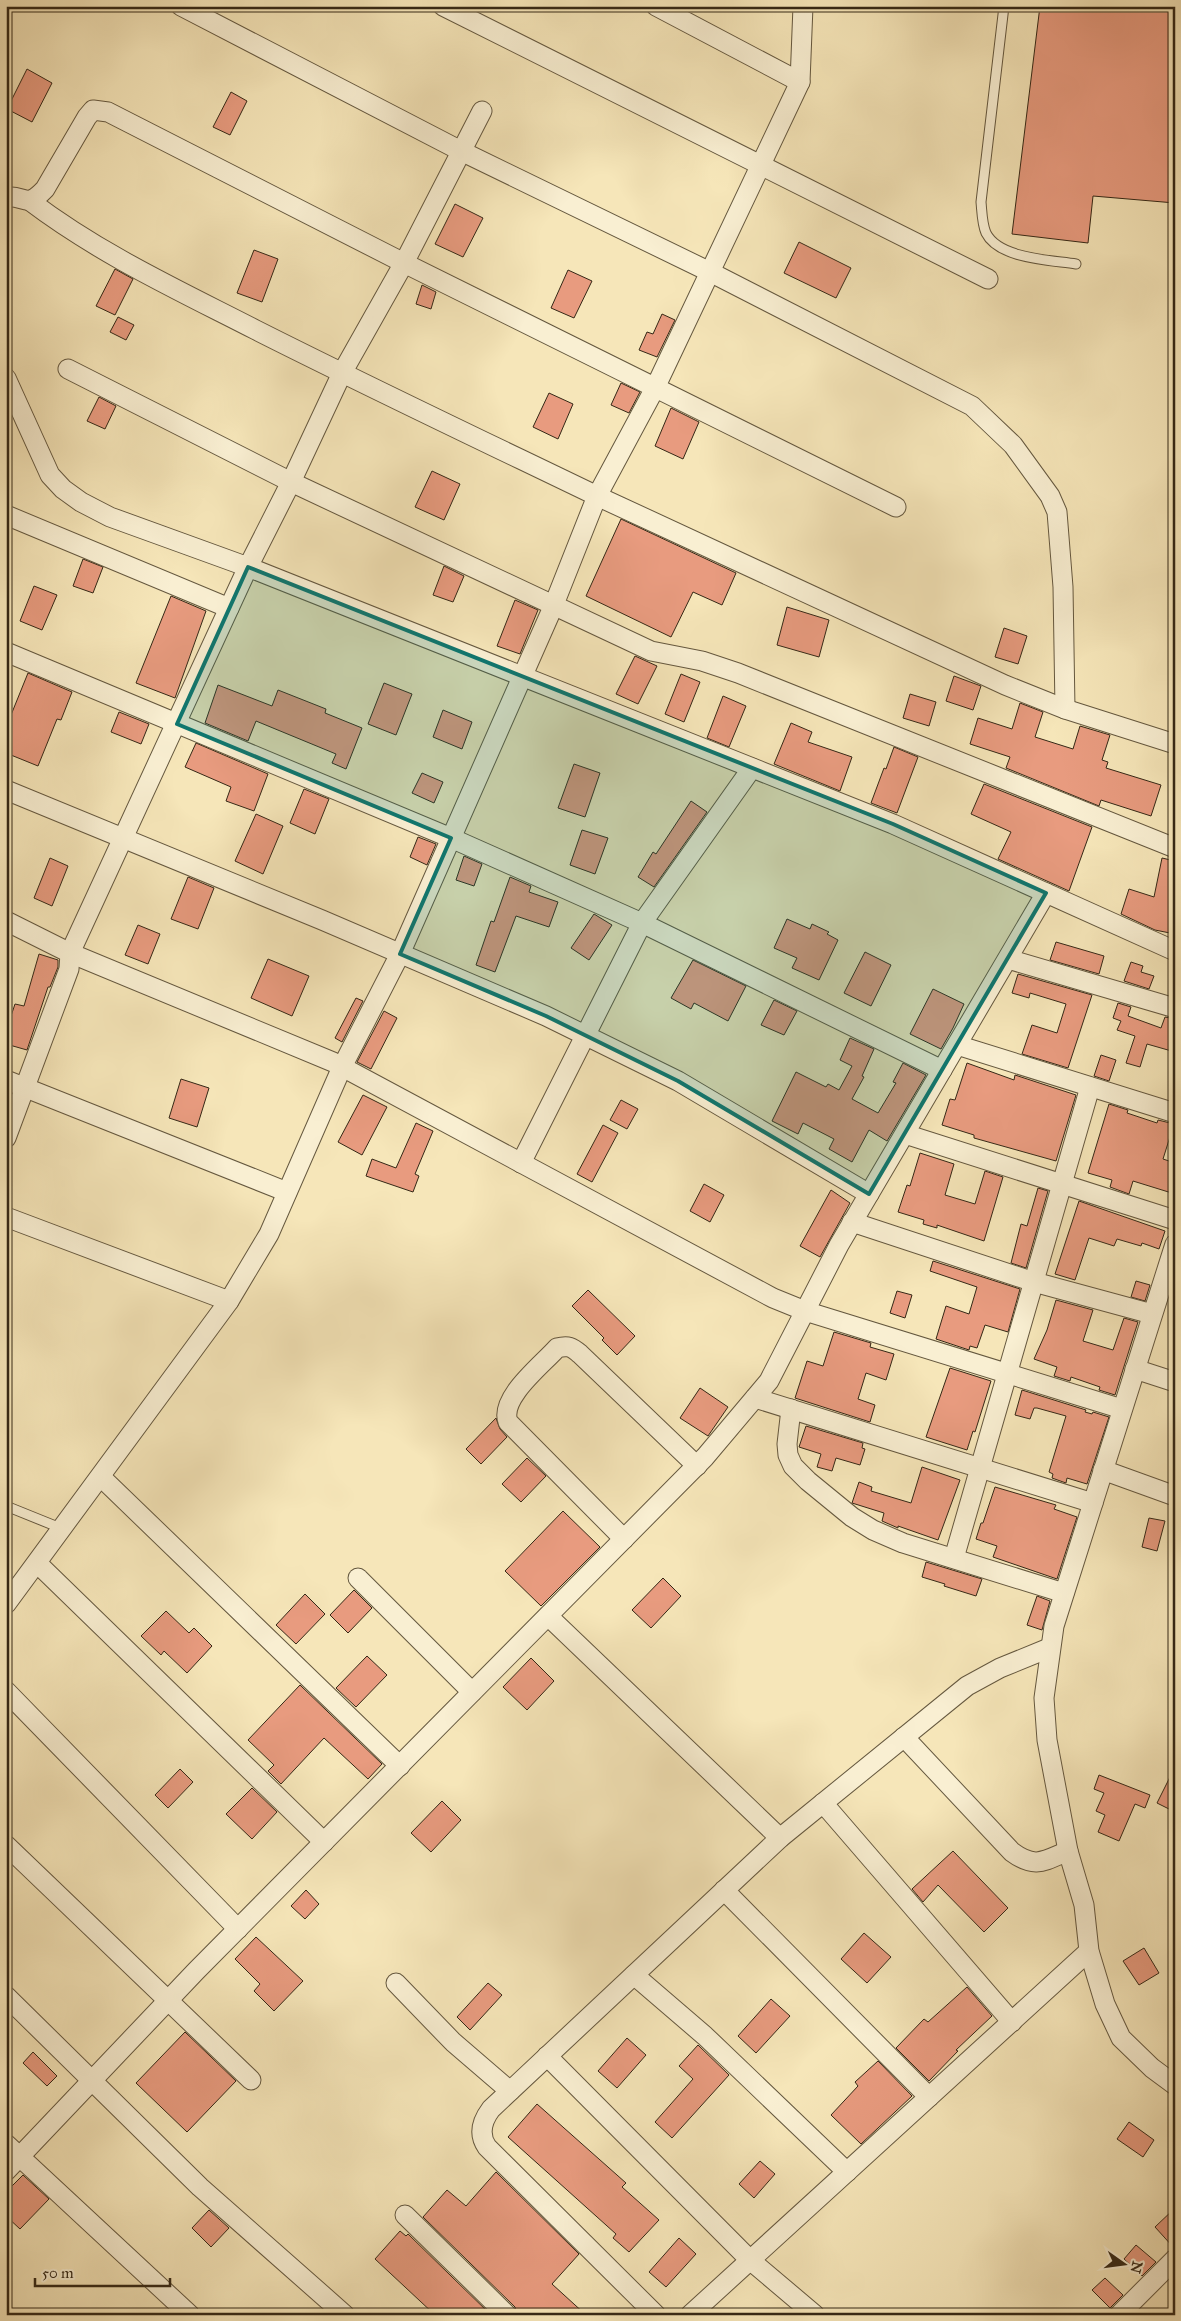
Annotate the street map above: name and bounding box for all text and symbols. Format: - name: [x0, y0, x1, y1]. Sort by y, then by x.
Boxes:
- north arrow: [1098, 2238, 1148, 2288]
- scale bar: [35, 2256, 170, 2288]
- text: N: [1126, 2259, 1146, 2275]
- text: 50 m: [42, 2264, 74, 2282]

